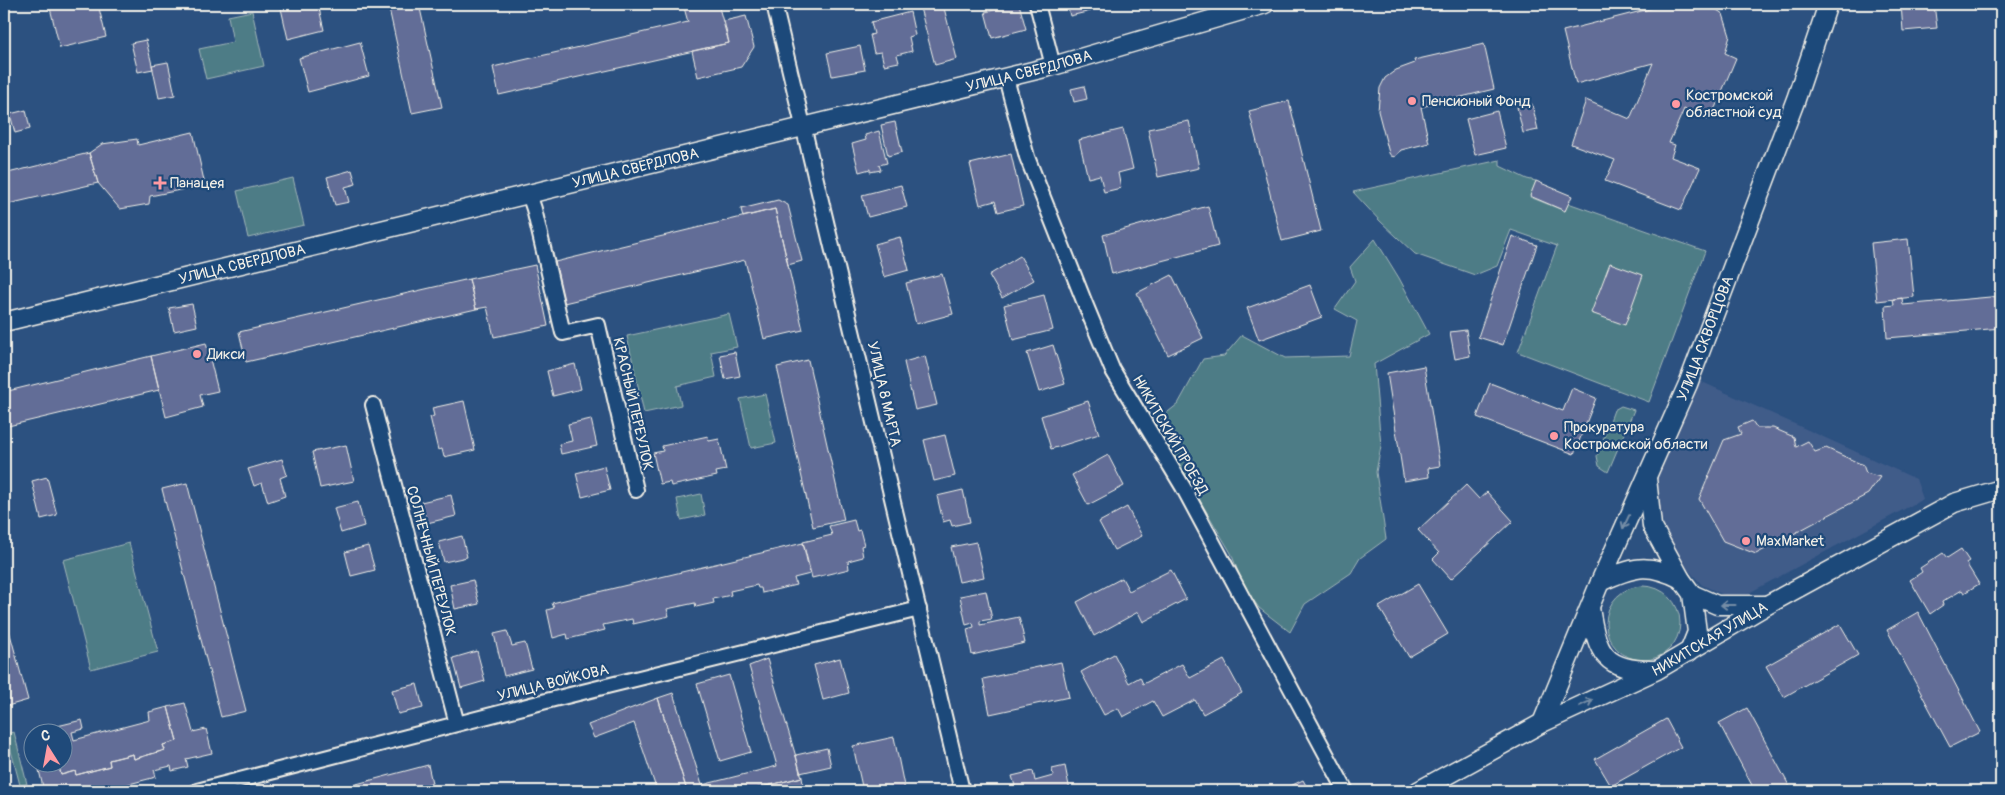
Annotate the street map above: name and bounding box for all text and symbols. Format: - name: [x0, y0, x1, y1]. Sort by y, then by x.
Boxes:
- street label: УЛИЦА СВЕРДЛОВА: [964, 46, 1094, 96]
- place label: Костромской областной суд: [1686, 86, 1781, 122]
- place label: Пенсионый Фонд: [1422, 92, 1530, 111]
- marker: Пенсионый Фонд: [1406, 95, 1418, 107]
- marker: Костромской областной суд: [1670, 98, 1682, 110]
- street label: УЛИЦА СВЕРДЛОВА: [570, 143, 701, 192]
- place label: Панацея: [170, 174, 224, 193]
- marker: Панацея: [154, 177, 166, 189]
- street label: УЛИЦА СВЕРДЛОВА: [177, 239, 307, 289]
- street label: УЛИЦА СКВОРЦОВА: [1672, 273, 1738, 404]
- street label: КРАСНЫЙ ПЕРЕУЛОК: [608, 336, 658, 472]
- street label: УЛИЦА 8 МАРТА: [863, 339, 905, 449]
- place label: Дикси: [206, 345, 245, 364]
- marker: Дикси: [191, 348, 203, 360]
- street label: НИКИТСКИЙ ПРОЕЗД: [1128, 372, 1213, 499]
- place label: Прокуратура Костромской области: [1564, 418, 1708, 454]
- marker: Прокуратура Костромской области: [1548, 430, 1560, 442]
- street label: СОЛНЕЧНЫЙ ПЕРЕУЛОК: [402, 484, 460, 638]
- one-way arrow: [1621, 514, 1631, 529]
- place label: MaxMarket: [1756, 532, 1825, 551]
- marker: MaxMarket: [1740, 535, 1752, 547]
- street label: НИКИТСКАЯ УЛИЦА: [1649, 597, 1771, 681]
- one-way arrow: [1721, 600, 1737, 610]
- street label: УЛИЦА ВОЙКОВА: [495, 660, 611, 706]
- one-way arrow: [1578, 697, 1593, 707]
- north arrow: [22, 722, 72, 772]
- text: С: [40, 726, 52, 745]

